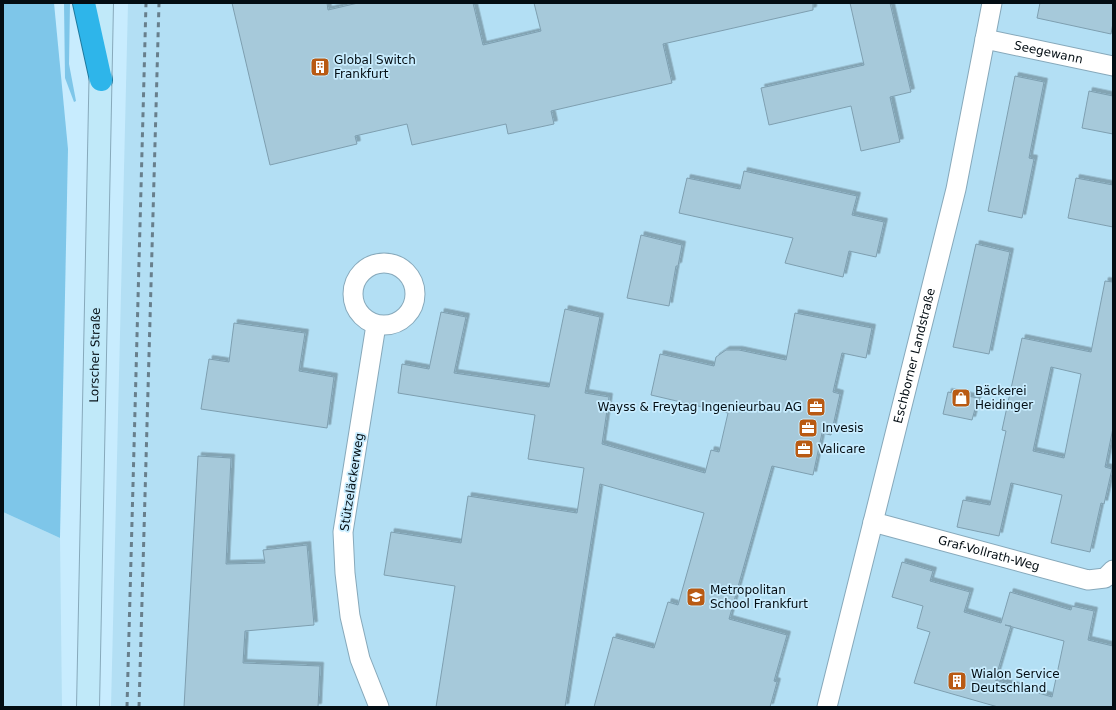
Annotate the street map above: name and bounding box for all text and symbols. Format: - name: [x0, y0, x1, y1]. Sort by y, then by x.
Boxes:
- street label: Seegewann: [1013, 38, 1084, 66]
- place label: Global Switch Frankfurt: [334, 53, 416, 81]
- building icon: Global Switch Frankfurt: [309, 56, 331, 78]
- street label: Eschborner Landstraße: [891, 287, 938, 425]
- street label: Lorscher Straße: [87, 307, 103, 403]
- place label: Bäckerei Heidinger: [975, 384, 1033, 412]
- shop icon: Bäckerei Heidinger: [950, 387, 972, 409]
- office icon: Wayss & Freytag Ingenieurbau AG: [805, 396, 827, 418]
- place label: Wayss & Freytag Ingenieurbau AG: [598, 400, 802, 414]
- office icon: Invesis: [797, 417, 819, 439]
- place label: Invesis: [822, 421, 863, 435]
- street label: Stützeläckerweg: [337, 432, 367, 532]
- office icon: Valicare: [793, 438, 815, 460]
- place label: Valicare: [818, 442, 865, 456]
- street label: Graf-Vollrath-Weg: [936, 533, 1041, 574]
- place label: Metropolitan School Frankfurt: [710, 583, 808, 611]
- school or university icon: Metropolitan School Frankfurt: [685, 586, 707, 608]
- place label: Wialon Service Deutschland: [971, 667, 1060, 695]
- building icon: Wialon Service Deutschland: [946, 670, 968, 692]

